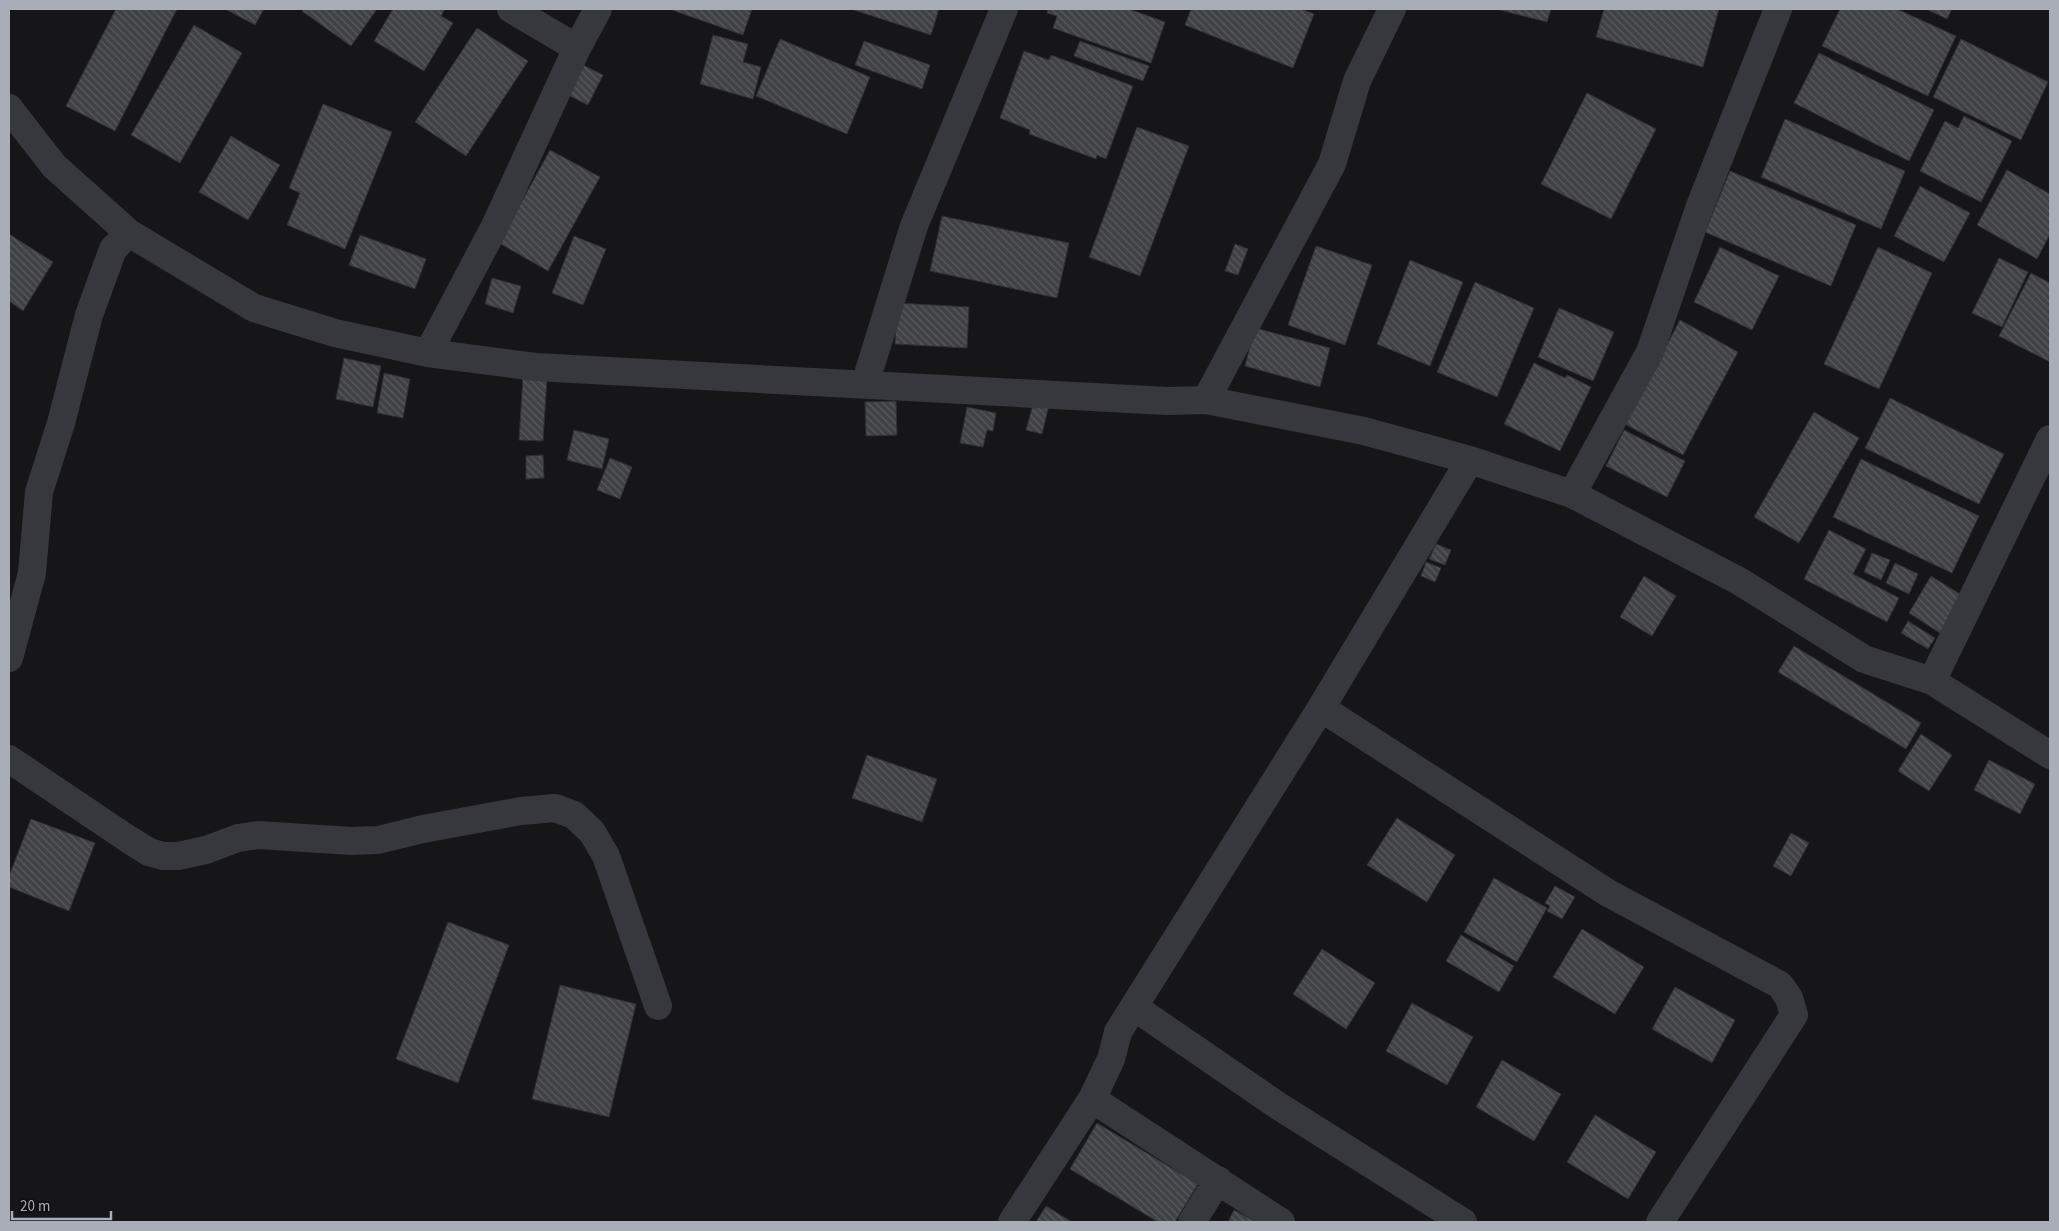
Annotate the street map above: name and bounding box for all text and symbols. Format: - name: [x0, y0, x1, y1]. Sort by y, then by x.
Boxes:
- scale bar: [12, 1188, 111, 1220]
- text: 20 m: [20, 1196, 50, 1217]

